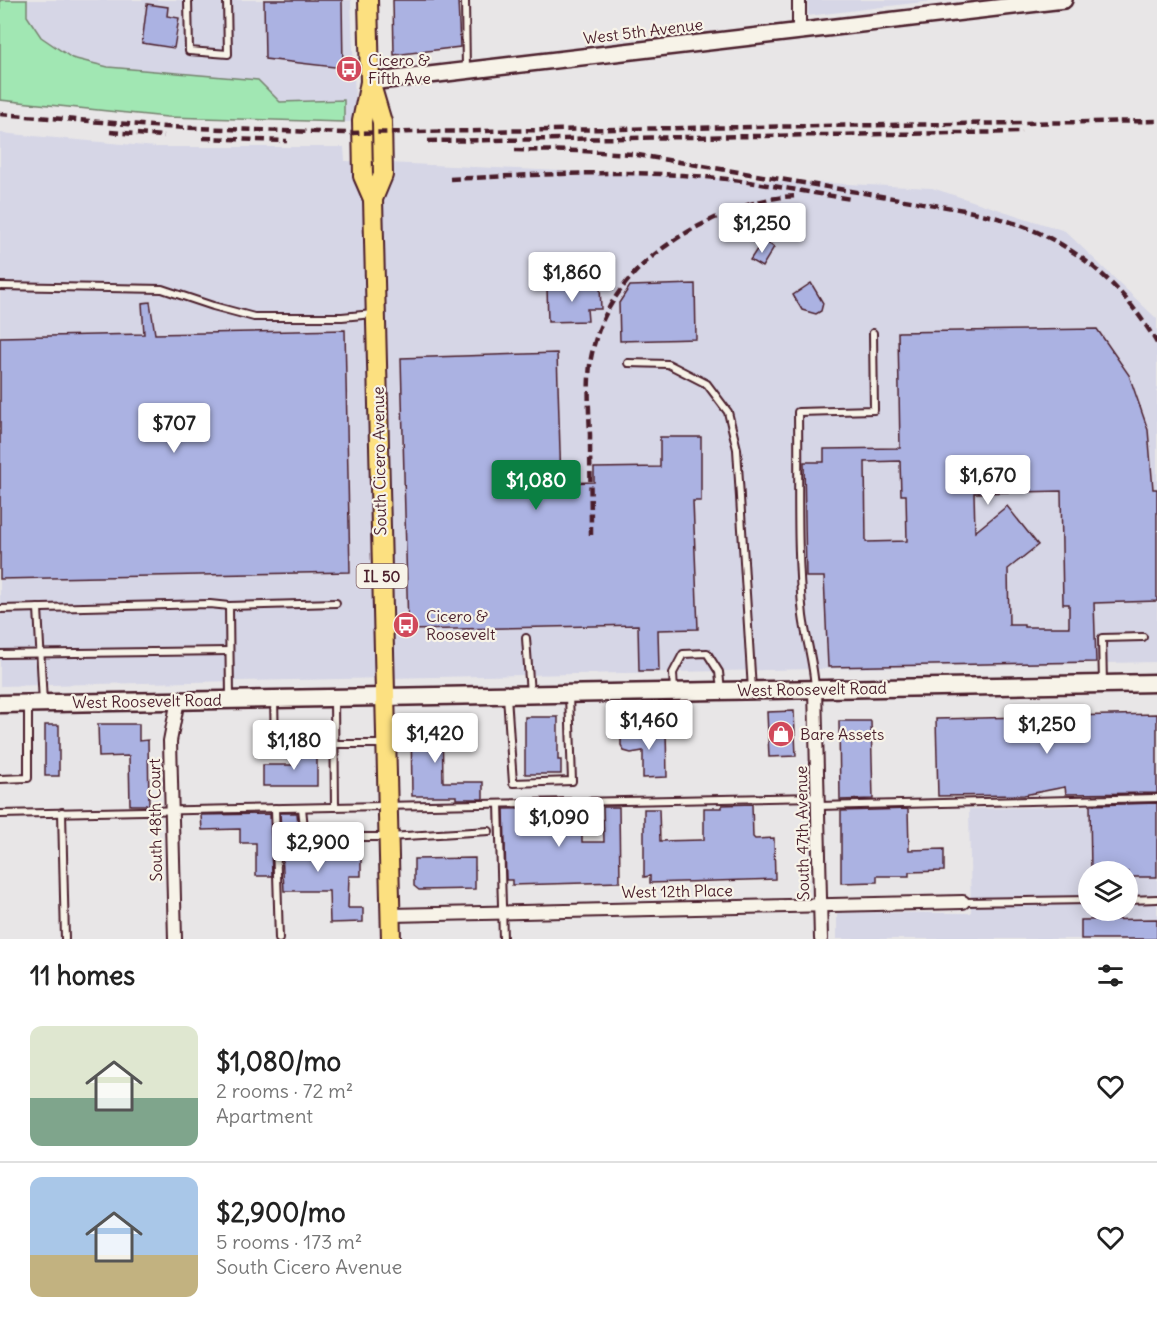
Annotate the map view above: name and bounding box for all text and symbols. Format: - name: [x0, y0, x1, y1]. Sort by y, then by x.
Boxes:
- street label: West 5th Avenue: [582, 14, 704, 48]
- place label: Cicero & Fifth Ave: [368, 50, 431, 88]
- bus stop icon: Cicero & Fifth Ave: [334, 54, 364, 84]
- pin: $1,250: [713, 203, 811, 254]
- text: $1,250: [733, 210, 791, 235]
- pin: $1,860: [523, 252, 621, 303]
- text: $1,860: [542, 259, 602, 284]
- street label: South Cicero Avenue: [368, 386, 390, 536]
- pin: $707: [138, 403, 210, 454]
- text: $707: [152, 410, 196, 435]
- pin: $1,670: [939, 455, 1037, 506]
- pin: $1,080: [487, 460, 585, 511]
- text: $1,670: [959, 462, 1017, 487]
- text: $1,080: [506, 467, 566, 492]
- road number: IL 50: [356, 564, 407, 588]
- place label: Cicero & Roosevelt: [426, 606, 496, 644]
- bus stop icon: Cicero & Roosevelt: [391, 610, 421, 640]
- street label: West Roosevelt Road: [737, 678, 887, 700]
- street label: West Roosevelt Road: [72, 690, 222, 712]
- pin: $1,460: [600, 700, 698, 751]
- pin: $1,250: [998, 704, 1096, 755]
- text: $1,460: [620, 707, 678, 732]
- text: $1,250: [1018, 711, 1076, 736]
- pin: $1,420: [386, 713, 484, 764]
- shop icon: Bare Assets: [766, 719, 796, 749]
- pin: $1,180: [245, 720, 343, 771]
- text: $1,420: [406, 720, 464, 745]
- place label: Bare Assets: [800, 724, 884, 744]
- text: $1,180: [267, 727, 321, 752]
- street label: South 48th Court: [144, 758, 166, 882]
- street label: South 47th Avenue: [791, 765, 813, 901]
- pin: $1,090: [510, 797, 608, 848]
- text: $1,090: [529, 804, 589, 829]
- pin: $2,900: [269, 822, 367, 873]
- text: $2,900: [286, 829, 350, 854]
- map controls: [1078, 861, 1138, 921]
- button: layers: [1078, 861, 1138, 921]
- street label: West 12th Place: [621, 880, 733, 902]
- text: 11 homes: [30, 959, 135, 992]
- icon: filters: [1094, 959, 1127, 992]
- text: $1,080/mo: [216, 1045, 341, 1078]
- icon: home: [78, 1050, 150, 1122]
- icon: heart: [1094, 1070, 1127, 1103]
- text: 2 rooms · 72 m²: [216, 1078, 353, 1103]
- text: Apartment: [216, 1103, 313, 1128]
- text: $2,900/mo: [216, 1196, 346, 1229]
- icon: home: [78, 1201, 150, 1273]
- icon: heart: [1094, 1221, 1127, 1254]
- text: 5 rooms · 173 m²: [216, 1229, 362, 1254]
- text: South Cicero Avenue: [216, 1254, 402, 1279]

